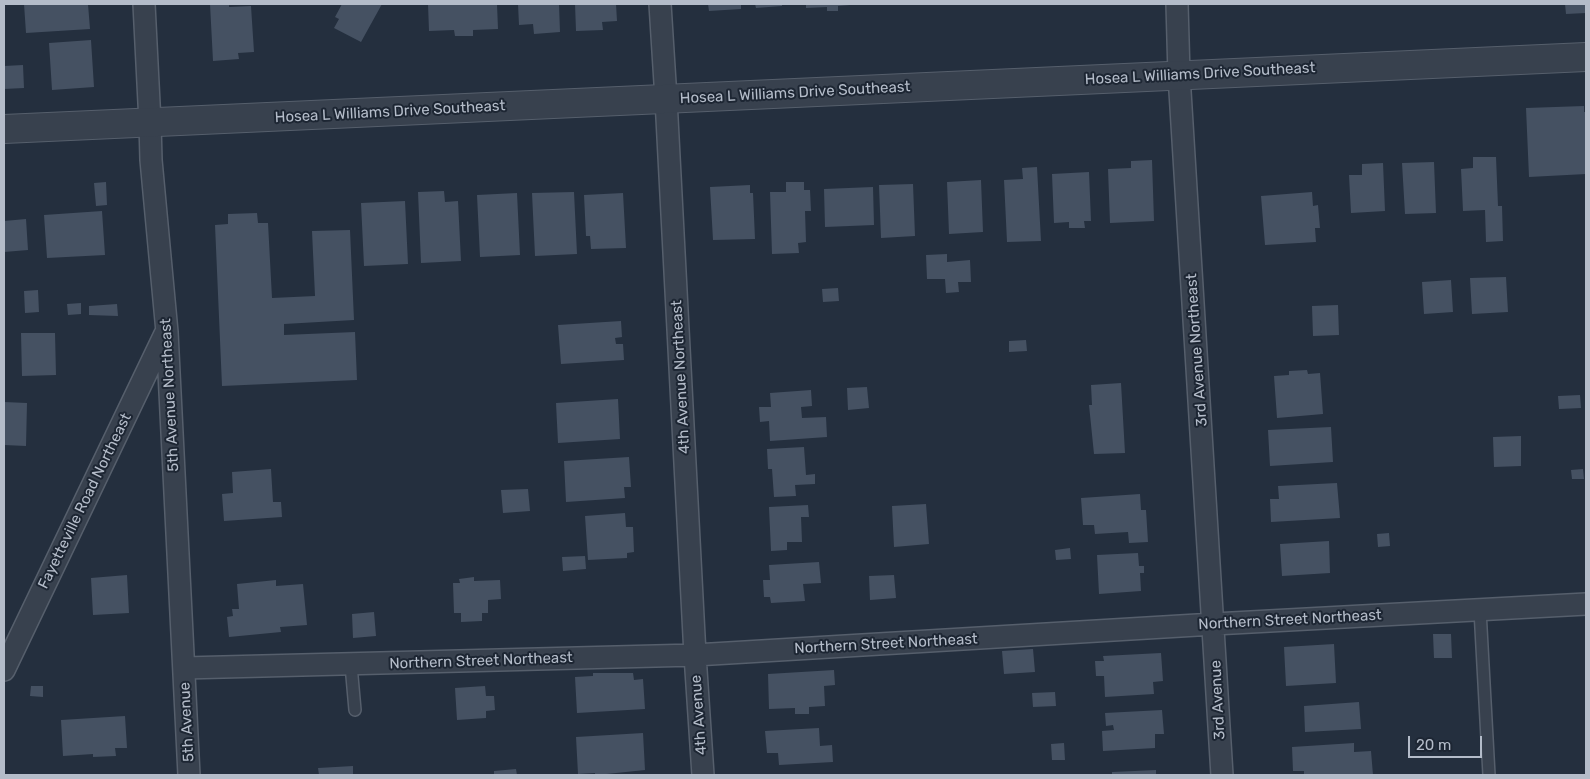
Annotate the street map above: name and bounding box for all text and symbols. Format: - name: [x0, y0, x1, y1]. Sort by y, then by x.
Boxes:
- street label: Hosea L Williams Drive Southeast: [1084, 59, 1316, 89]
- street label: Hosea L Williams Drive Southeast: [679, 78, 911, 108]
- street label: Hosea L Williams Drive Southeast: [274, 97, 506, 127]
- street label: 3rd Avenue Northeast: [1183, 273, 1211, 427]
- street label: 4th Avenue Northeast: [668, 300, 694, 454]
- street label: 5th Avenue Northeast: [157, 318, 183, 472]
- street label: Fayetteville Road Northeast: [35, 410, 135, 592]
- street label: Northern Street Northeast: [1198, 606, 1382, 634]
- street label: Northern Street Northeast: [794, 630, 978, 658]
- street label: Northern Street Northeast: [389, 649, 573, 673]
- street label: 3rd Avenue: [1207, 660, 1229, 740]
- street label: 4th Avenue: [687, 674, 711, 756]
- street label: 5th Avenue: [176, 682, 198, 762]
- scale bar: [1410, 726, 1484, 758]
- text: 20 m: [1416, 736, 1451, 754]

